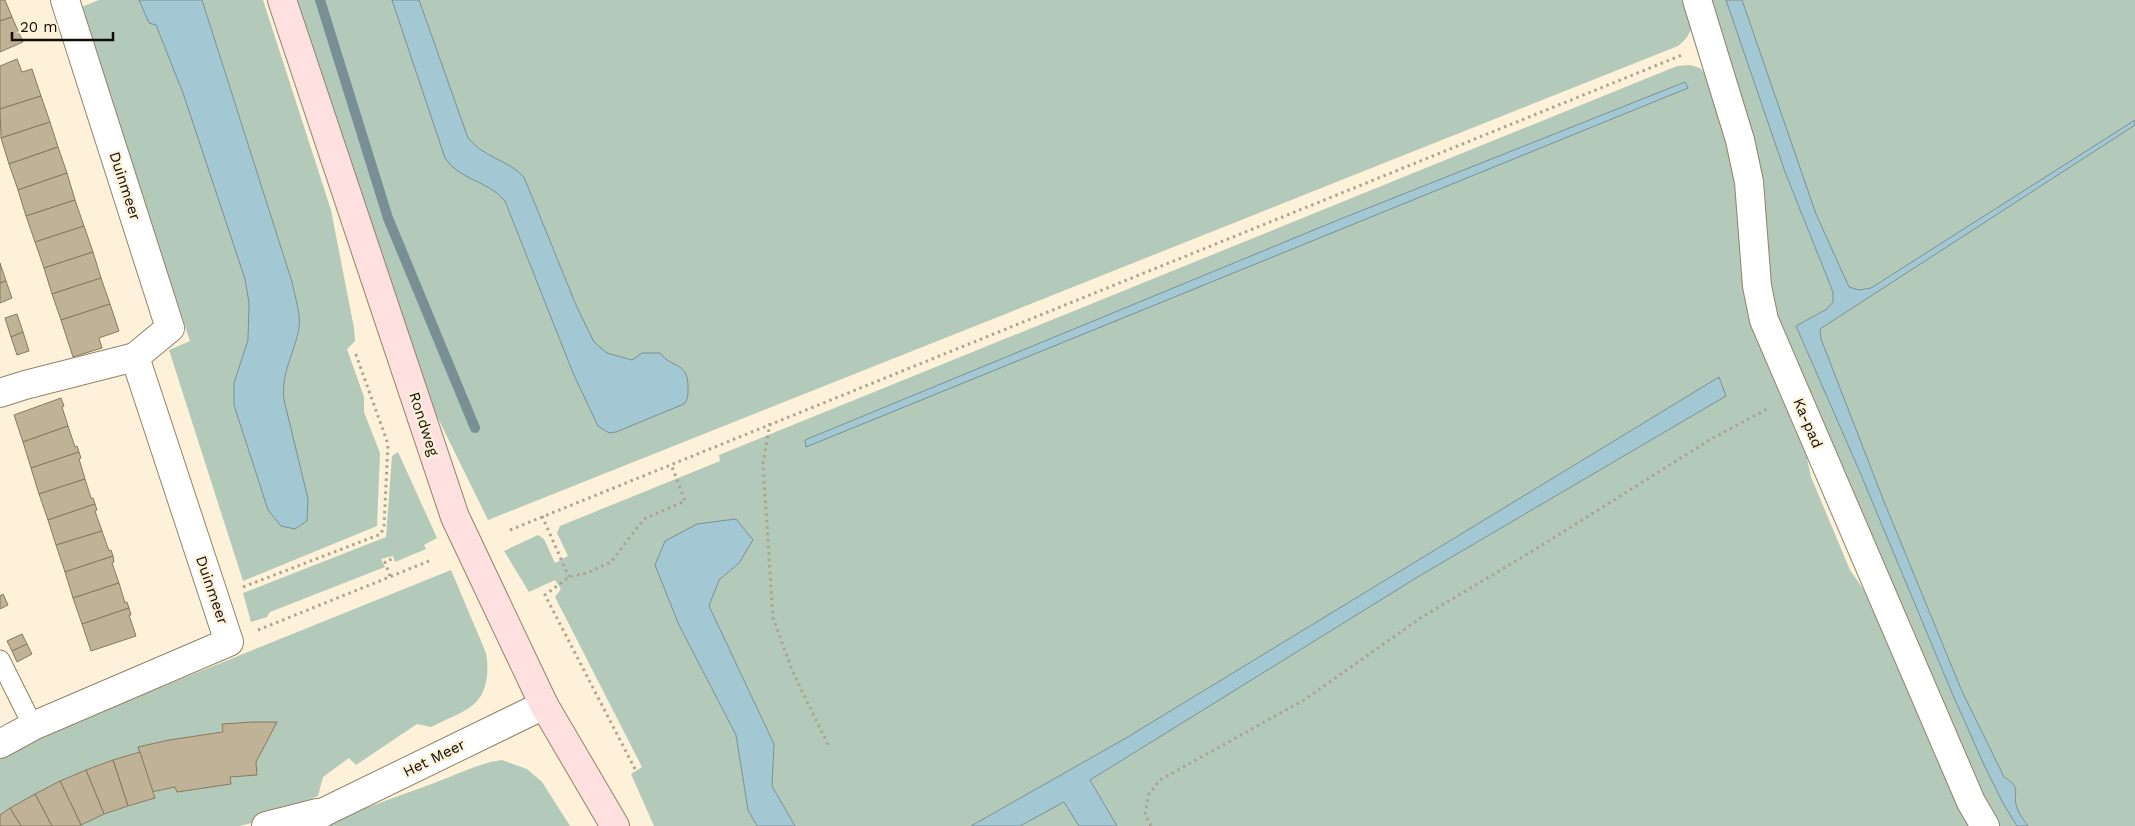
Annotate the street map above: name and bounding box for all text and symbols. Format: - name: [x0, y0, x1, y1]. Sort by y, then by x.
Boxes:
- scale bar: [12, 10, 114, 42]
- text: 20 m: [20, 18, 58, 36]
- street label: Duinmeer: [105, 149, 145, 223]
- street label: Rondweg: [405, 390, 443, 458]
- street label: Ka-pad: [1789, 395, 1827, 451]
- street label: Duinmeer: [192, 553, 232, 627]
- street label: Het Meer: [400, 735, 468, 781]

